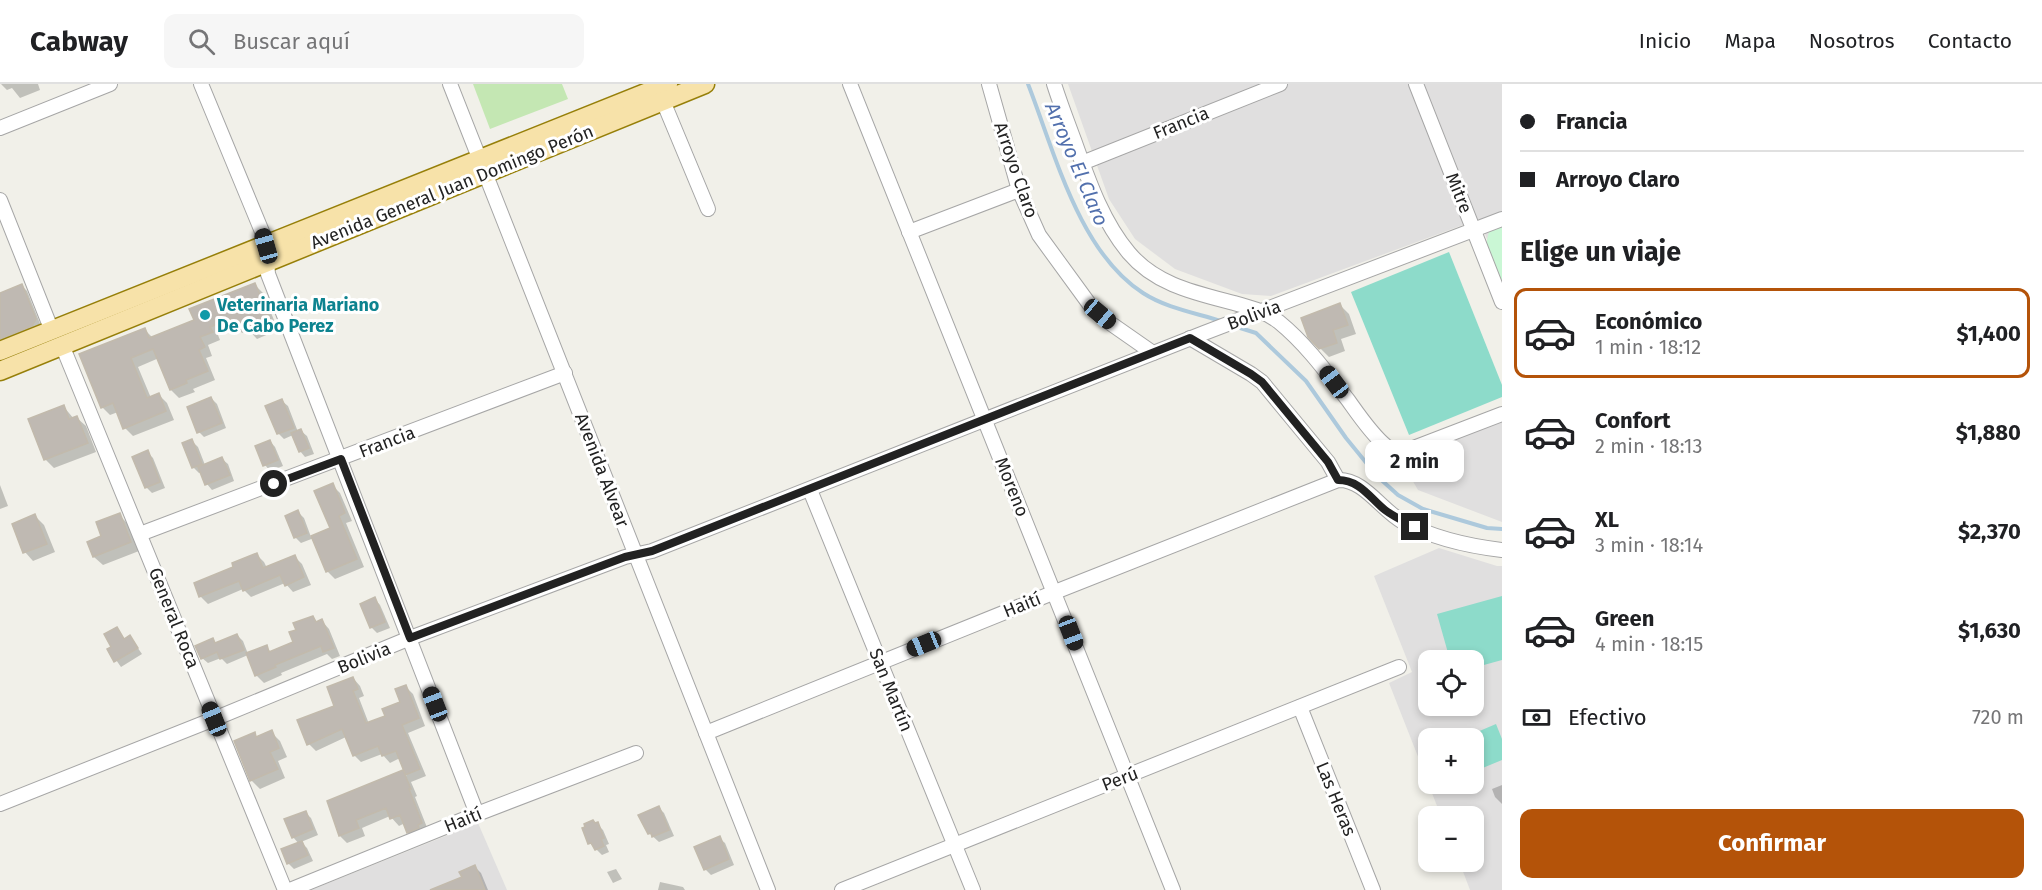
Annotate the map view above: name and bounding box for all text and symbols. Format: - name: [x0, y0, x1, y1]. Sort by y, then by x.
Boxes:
- search box: [164, 14, 584, 68]
- text: Cabway: [30, 25, 128, 58]
- icon: search: [185, 25, 218, 58]
- text: Buscar aquí: [233, 28, 350, 55]
- text: Inicio: [1639, 28, 1691, 54]
- text: Mapa: [1724, 28, 1776, 54]
- text: Nosotros: [1809, 28, 1895, 54]
- text: Contacto: [1928, 28, 2012, 54]
- water label: Arroyo El Claro: [1040, 98, 1114, 229]
- street label: Francia: [1150, 102, 1212, 144]
- text: Francia: [1556, 108, 1628, 135]
- street label: Arroyo Claro: [989, 119, 1043, 221]
- street label: Avenida General Juan Domingo Perón: [307, 120, 597, 254]
- text: Arroyo Claro: [1556, 166, 1680, 193]
- street label: Mitre: [1441, 170, 1477, 216]
- car: [252, 226, 280, 266]
- text: Elige un viaje: [1520, 236, 1681, 268]
- place label: Veterinaria Mariano De Cabo Perez: [216, 294, 379, 337]
- street label: Bolivia: [1224, 295, 1284, 335]
- car: [1080, 296, 1120, 332]
- icon: car: [1523, 306, 1577, 360]
- marker: Veterinaria Mariano De Cabo Perez: [198, 308, 212, 322]
- text: Económico: [1595, 308, 1702, 335]
- text: $1,400: [1957, 320, 2021, 347]
- text: 1 min · 18:12: [1595, 335, 1701, 359]
- car: [1316, 362, 1352, 402]
- icon: car: [1523, 405, 1577, 459]
- text: Confort: [1595, 407, 1671, 434]
- street label: Avenida Alvear: [570, 410, 634, 530]
- text: $1,880: [1956, 419, 2021, 446]
- street label: Francia: [356, 421, 418, 463]
- text: 2 min · 18:13: [1595, 434, 1702, 458]
- callout: 2 min: [1366, 440, 1464, 482]
- text: 2 min: [1390, 449, 1439, 473]
- street label: Moreno: [990, 454, 1034, 520]
- route start: [260, 470, 287, 497]
- icon: car: [1523, 504, 1577, 558]
- text: XL: [1595, 506, 1619, 533]
- route end: [1401, 513, 1428, 540]
- text: $2,370: [1958, 518, 2021, 545]
- text: 3 min · 18:14: [1595, 533, 1703, 557]
- street label: General Roca: [144, 564, 204, 672]
- street label: Haití: [1000, 588, 1044, 622]
- icon: car: [1523, 603, 1577, 657]
- text: Green: [1595, 605, 1654, 632]
- car: [1056, 613, 1086, 653]
- text: $1,630: [1958, 617, 2021, 644]
- car: [904, 629, 944, 659]
- text: 4 min · 18:15: [1595, 632, 1703, 656]
- street label: Bolivia: [334, 637, 394, 679]
- street label: San Martín: [864, 645, 918, 735]
- map controls: [1418, 650, 1484, 872]
- button: locate: [1418, 650, 1484, 716]
- car: [420, 684, 450, 724]
- car: [199, 699, 229, 739]
- icon: cash: [1520, 701, 1553, 734]
- text: Efectivo: [1568, 704, 1647, 731]
- text: 720 m: [1972, 705, 2024, 729]
- button: +: [1418, 728, 1484, 794]
- street label: Las Heras: [1311, 759, 1361, 839]
- street label: Perú: [1099, 762, 1141, 796]
- street label: Haití: [441, 803, 485, 837]
- button: −: [1418, 806, 1484, 872]
- button: Confirmar: [1520, 809, 2024, 878]

